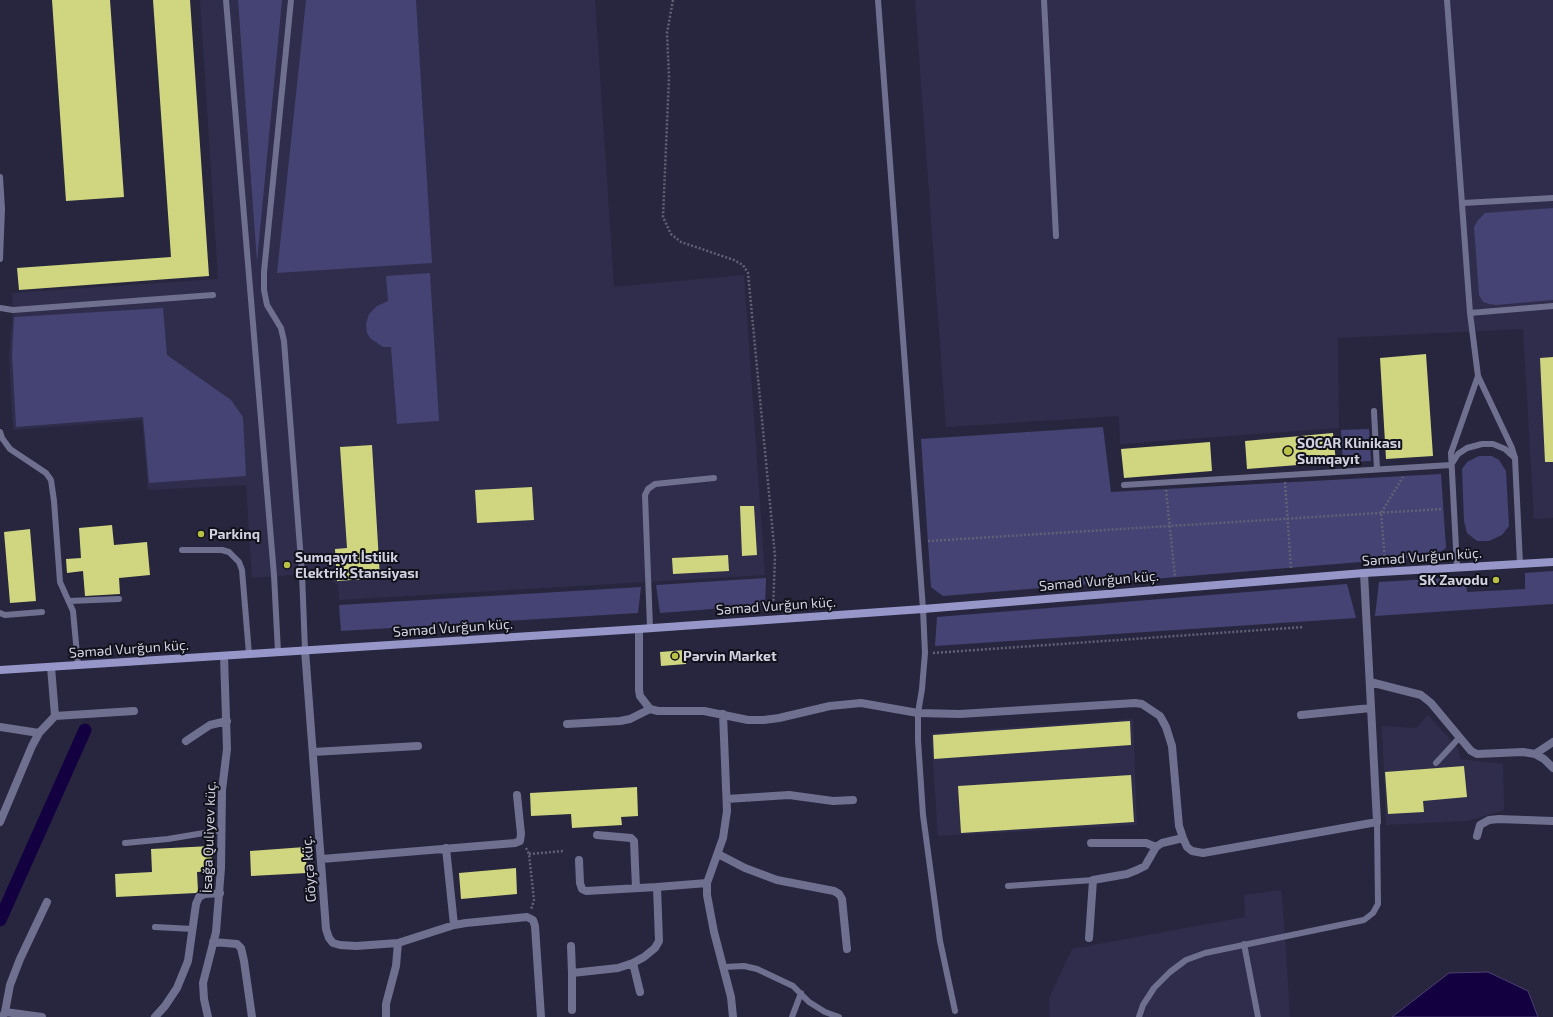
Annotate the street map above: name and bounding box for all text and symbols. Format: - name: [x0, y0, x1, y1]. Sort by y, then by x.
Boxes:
- place label: SOCAR Klinikası Sumqayıt: [1297, 435, 1401, 468]
- marker: SOCAR Klinikası Sumqayıt: [1282, 445, 1294, 457]
- place label: Parkinq: [209, 526, 260, 542]
- marker: Parkinq: [196, 529, 206, 539]
- street label: Səməd Vurğun küç.: [1361, 544, 1483, 570]
- place label: Sumqayıt İstilik Elektrik Stansiyası: [295, 549, 419, 582]
- marker: Sumqayıt İstilik Elektrik Stansiyası: [282, 560, 292, 570]
- street label: Səməd Vurğun küç.: [1038, 567, 1160, 595]
- place label: SK Zavodu: [1419, 572, 1488, 588]
- marker: SK Zavodu: [1491, 575, 1501, 585]
- street label: Səməd Vurğun küç.: [715, 593, 837, 619]
- street label: Səməd Vurğun küç.: [392, 615, 514, 641]
- street label: Səməd Vurğun küç.: [68, 636, 190, 662]
- place label: Pərvin Market: [683, 648, 777, 664]
- marker: Pərvin Market: [670, 651, 680, 661]
- street label: İsağa Quliyev küç.: [199, 780, 219, 894]
- street label: Göyçə küç.: [298, 835, 320, 903]

